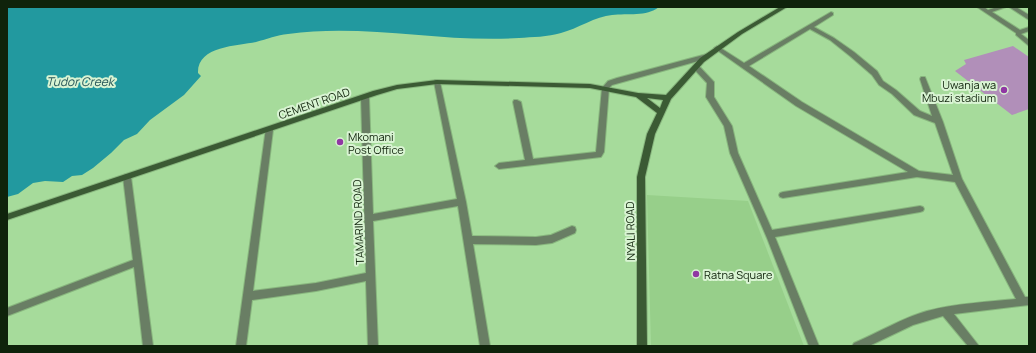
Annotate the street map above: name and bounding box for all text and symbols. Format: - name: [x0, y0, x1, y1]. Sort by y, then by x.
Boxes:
- water label: Tudor Creek: [46, 73, 116, 90]
- place label: Uwanja wa Mbuzi stadium: [922, 77, 996, 105]
- street label: CEMENT ROAD: [276, 84, 352, 122]
- marker: Uwanja wa Mbuzi stadium: [999, 85, 1009, 95]
- place label: Mkomani Post Office: [348, 129, 404, 157]
- marker: Mkomani Post Office: [335, 137, 345, 147]
- street label: TAMARIND ROAD: [349, 179, 367, 265]
- street label: NYALI ROAD: [622, 201, 638, 261]
- place label: Ratna Square: [704, 267, 773, 282]
- marker: Ratna Square: [691, 269, 701, 279]

